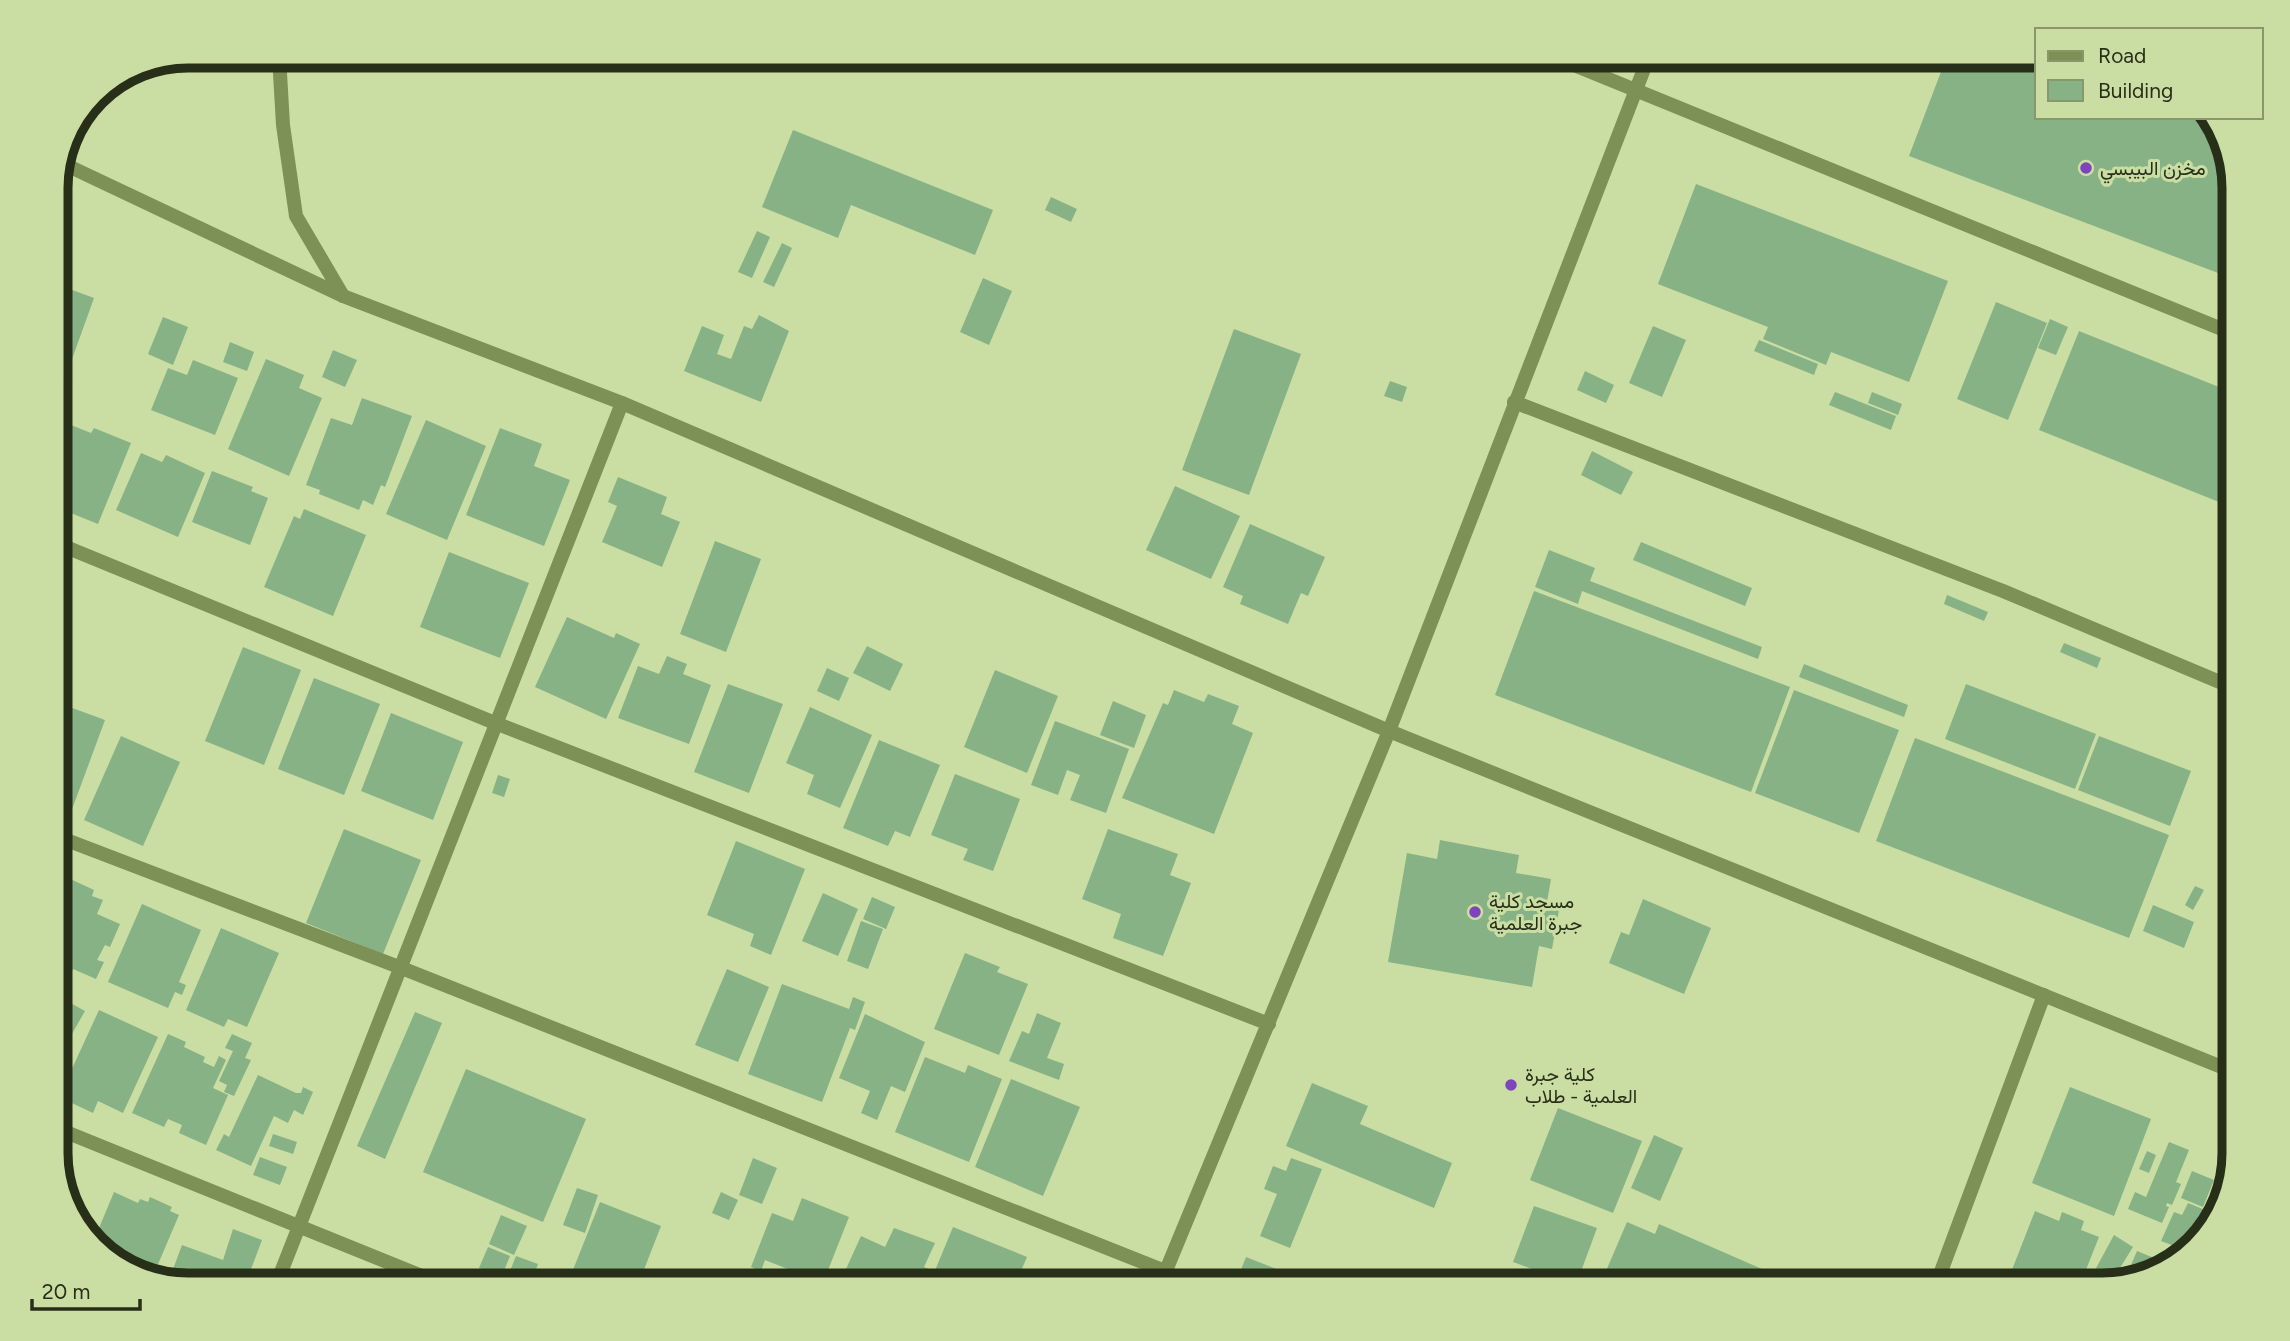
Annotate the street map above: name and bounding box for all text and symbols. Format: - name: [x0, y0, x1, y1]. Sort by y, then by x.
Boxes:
- legend: [2035, 28, 2262, 119]
- text: Road: [2098, 43, 2146, 68]
- text: Building: [2098, 78, 2173, 103]
- place label: مخزن البيبسي: [2100, 157, 2206, 184]
- marker: مخزن البيبسي: [2078, 160, 2094, 176]
- place label: مسجد كلية جبرة العلمية: [1489, 890, 1582, 935]
- marker: مسجد كلية جبرة العلمية: [1467, 904, 1483, 920]
- place label: كلية جبرة العلمية - طلاب: [1525, 1063, 1637, 1108]
- marker: كلية جبرة العلمية - طلاب: [1503, 1077, 1519, 1093]
- scale bar: [32, 1268, 140, 1312]
- text: 20 m: [42, 1279, 90, 1304]

